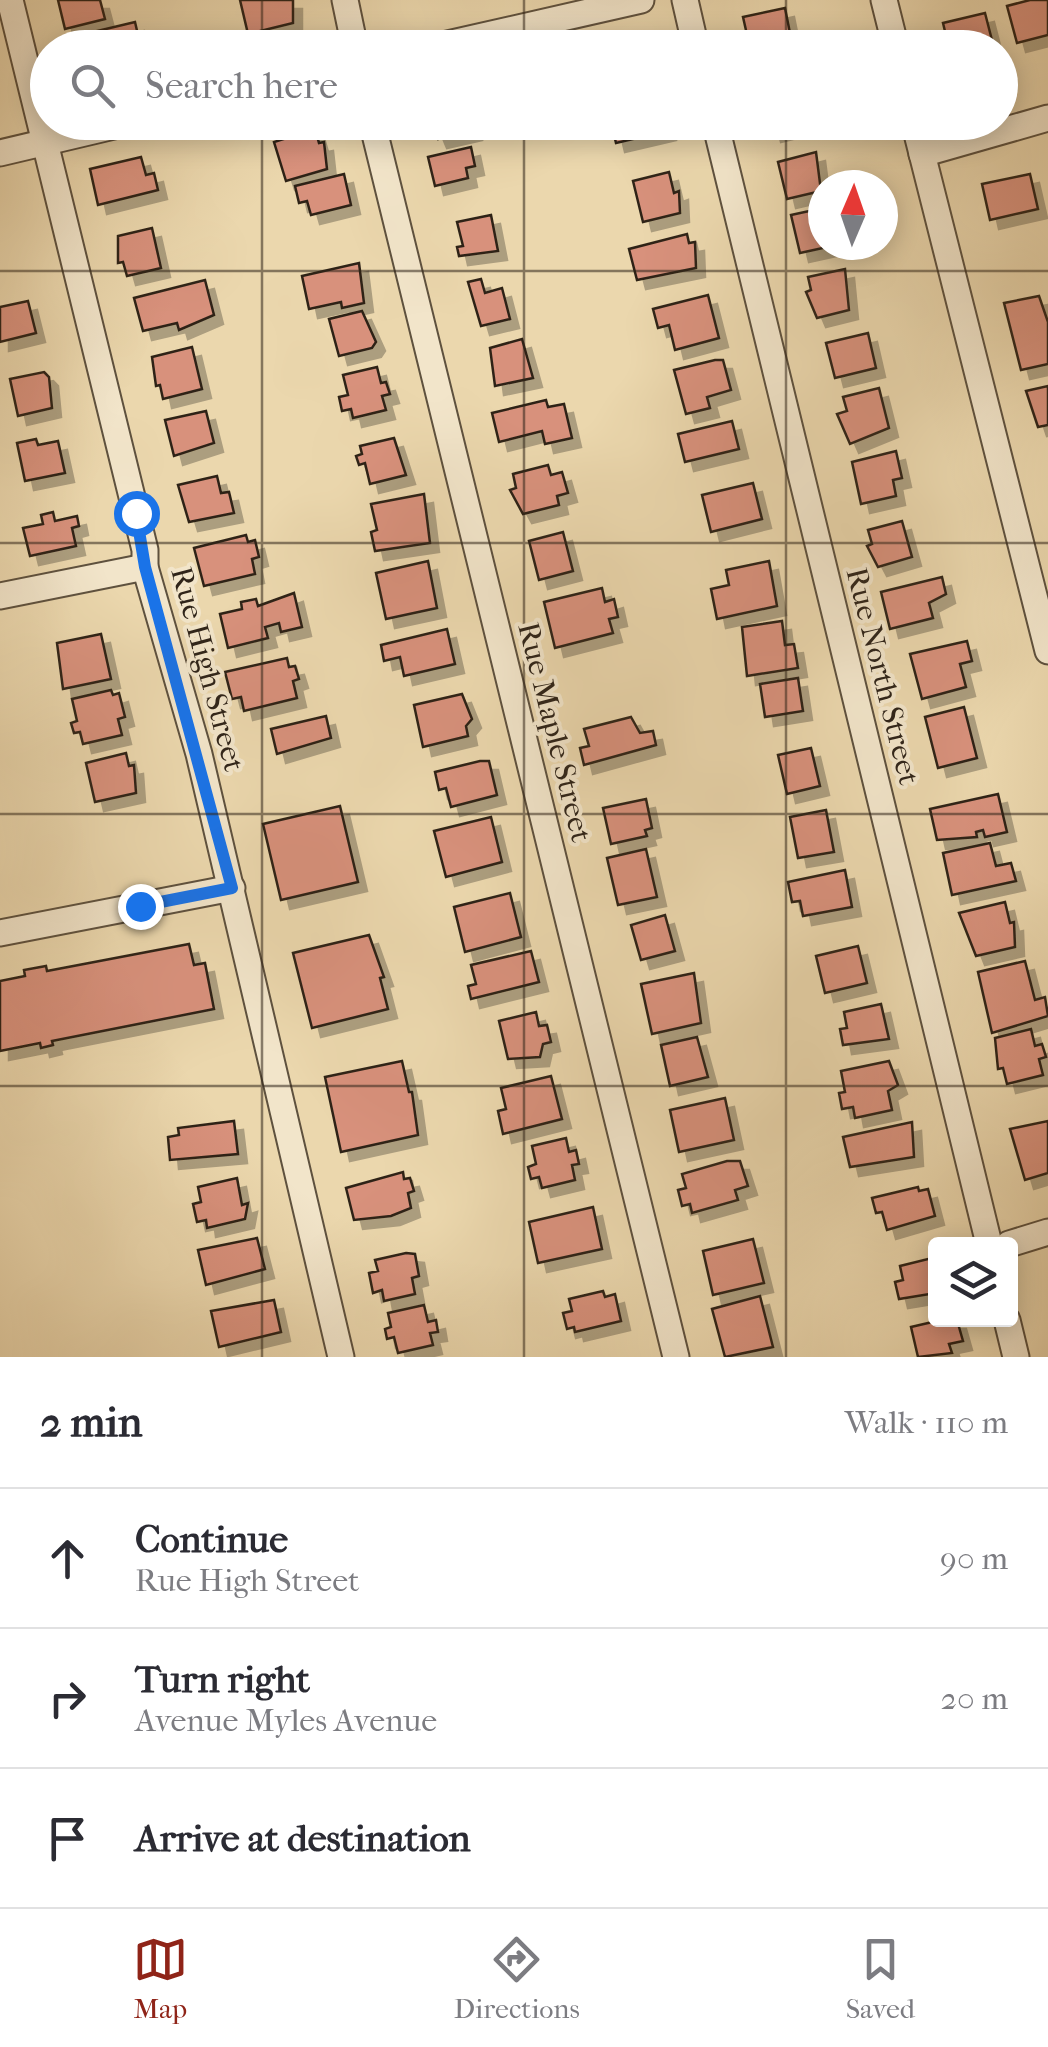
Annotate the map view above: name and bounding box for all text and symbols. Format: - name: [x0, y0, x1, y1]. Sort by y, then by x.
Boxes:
- search box: [30, 30, 1018, 140]
- icon: search: [65, 58, 120, 113]
- text: Search here: [145, 63, 338, 108]
- north arrow: [808, 170, 898, 260]
- route start: [114, 491, 160, 537]
- street label: Rue High Street: [163, 563, 252, 776]
- street label: Rue North Street: [839, 564, 927, 789]
- street label: Rue Maple Street: [510, 619, 599, 846]
- route end: [118, 884, 164, 930]
- map controls: [928, 1237, 1018, 1327]
- button: layers: [928, 1237, 1018, 1327]
- text: 2 min: [40, 1398, 142, 1447]
- text: Walk · 110 m: [845, 1404, 1008, 1441]
- text: Continue: [135, 1517, 288, 1562]
- icon: ahead: [40, 1531, 95, 1586]
- text: 90 m: [940, 1540, 1008, 1577]
- text: Rue High Street: [135, 1562, 359, 1599]
- text: Turn right: [135, 1657, 310, 1702]
- icon: right: [40, 1671, 95, 1726]
- text: 20 m: [940, 1680, 1008, 1717]
- text: Avenue Myles Avenue: [135, 1702, 437, 1739]
- icon: arrive: [40, 1811, 95, 1866]
- text: Arrive at destination: [135, 1816, 471, 1861]
- tab: Map: [133, 1932, 188, 2025]
- tab: Directions: [454, 1932, 580, 2025]
- tab: Saved: [846, 1932, 915, 2025]

